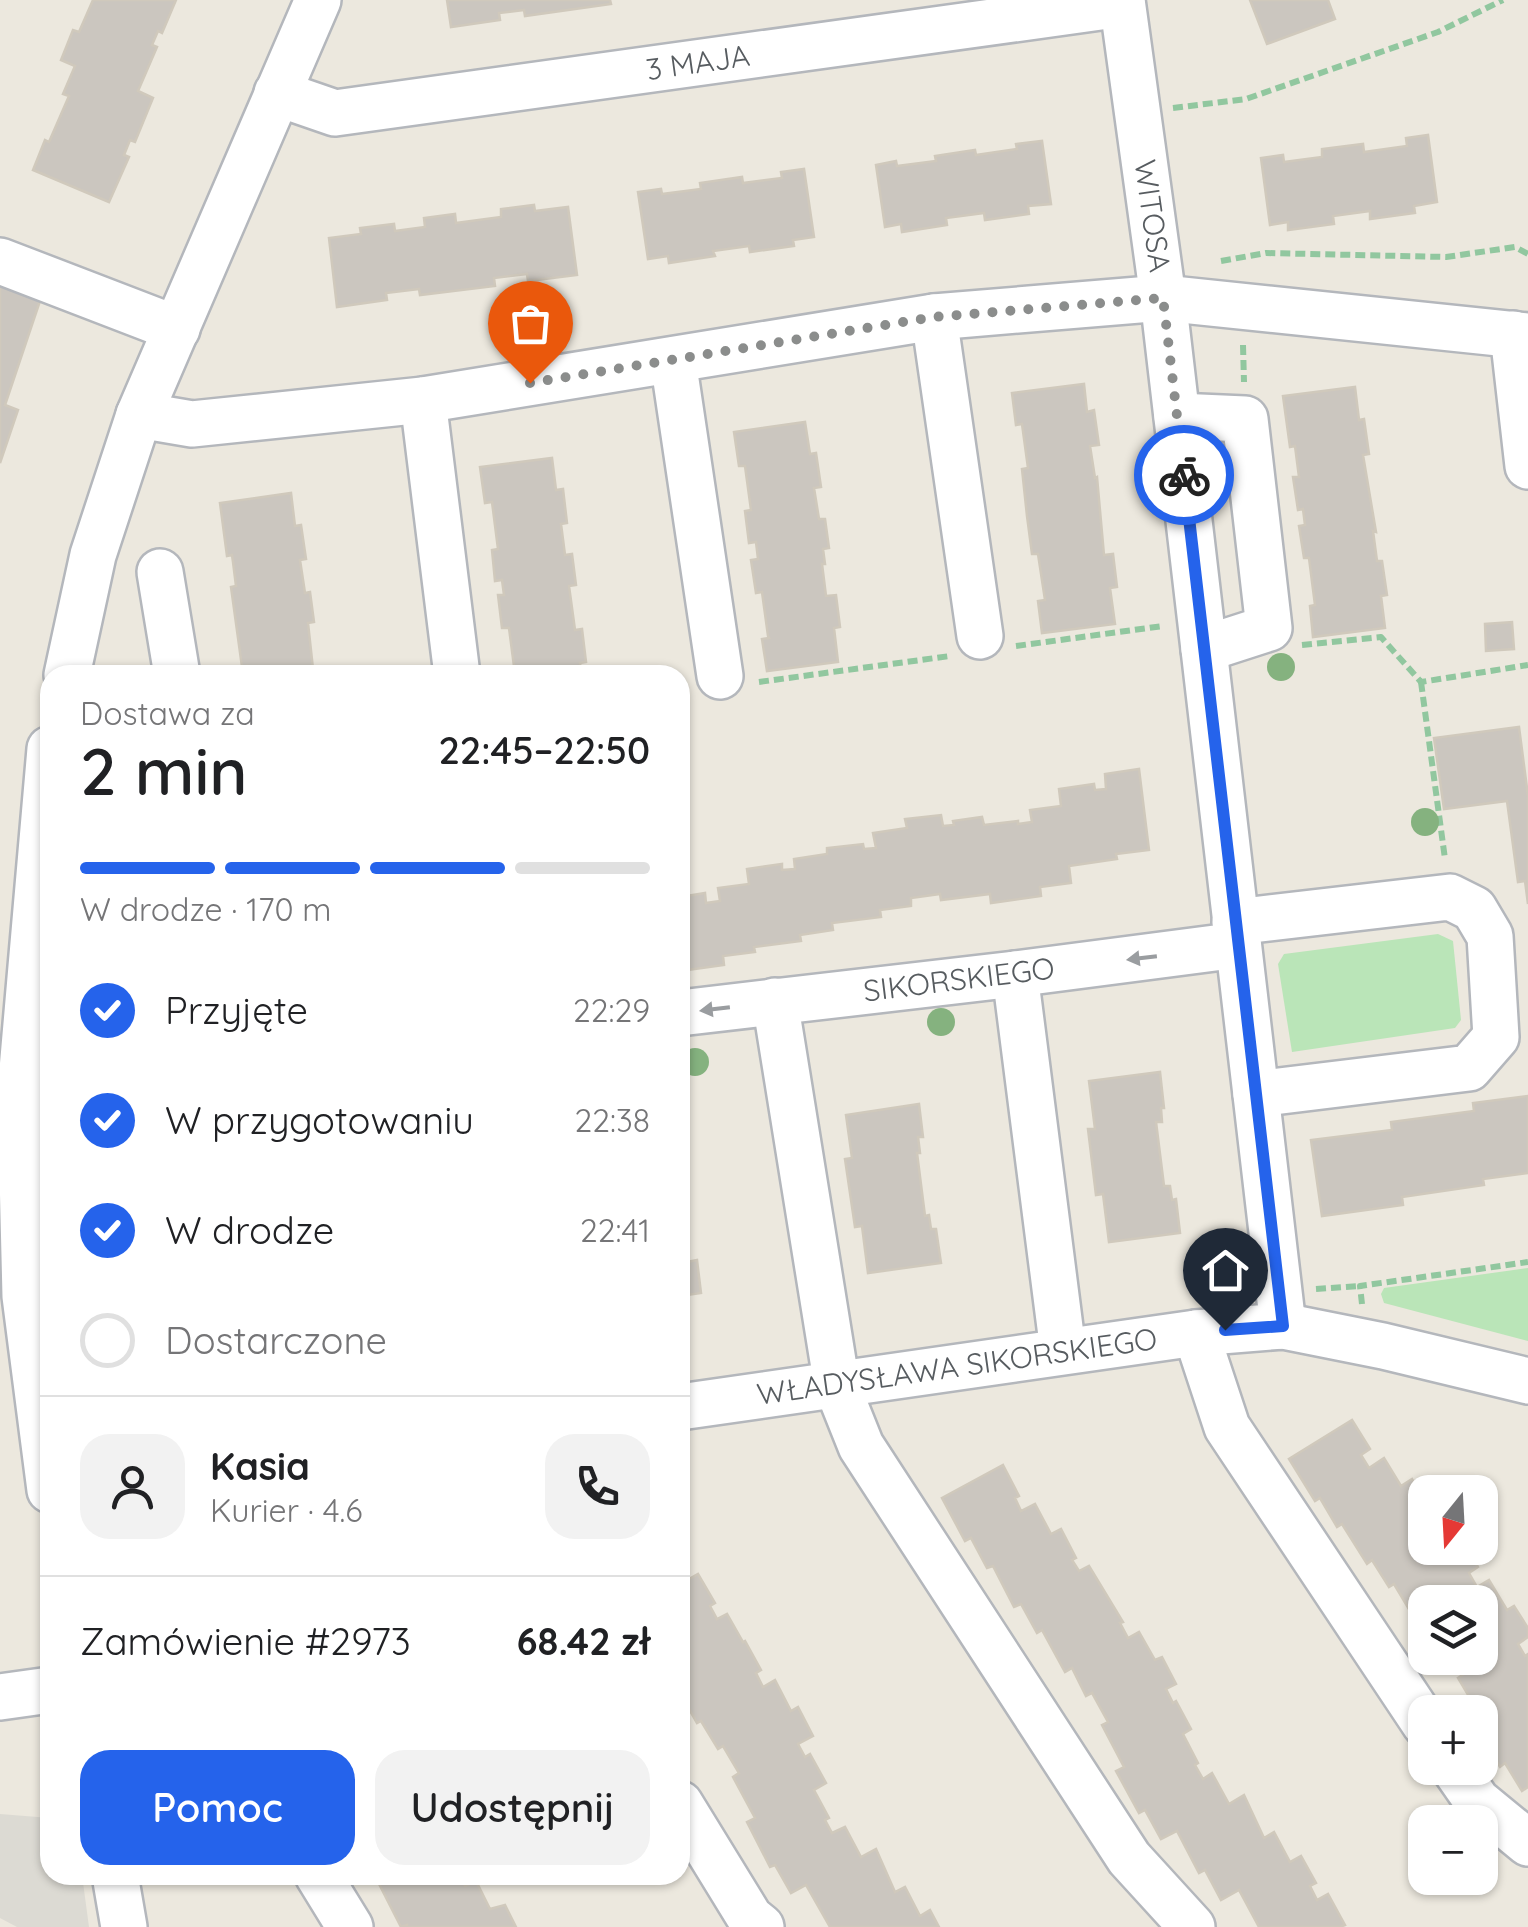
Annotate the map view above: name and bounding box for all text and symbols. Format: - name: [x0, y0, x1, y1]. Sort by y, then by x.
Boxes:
- street label: 3 MAJA: [644, 36, 752, 88]
- street label: WITOSA: [1126, 157, 1180, 275]
- pin: [488, 281, 573, 384]
- icon: bag: [503, 296, 558, 351]
- courier: [1134, 425, 1234, 525]
- icon: bike: [1157, 448, 1212, 503]
- text: Dostawa za: [80, 693, 255, 733]
- text: 22:45–22:50: [438, 726, 650, 774]
- text: 2 min: [80, 730, 248, 811]
- text: W drodze · 170 m: [80, 889, 331, 929]
- street label: SIKORSKIEGO: [861, 948, 1057, 1010]
- one-way arrow: [1125, 950, 1157, 966]
- icon: check: [80, 983, 135, 1038]
- text: Przyjęte: [165, 986, 308, 1034]
- text: 22:29: [573, 990, 650, 1030]
- one-way arrow: [698, 1001, 730, 1017]
- icon: check: [80, 1093, 135, 1148]
- text: W przygotowaniu: [165, 1096, 474, 1144]
- text: 22:38: [575, 1100, 650, 1140]
- icon: check: [80, 1203, 135, 1258]
- text: W drodze: [165, 1206, 334, 1254]
- text: 22:41: [580, 1210, 650, 1250]
- pin: [1183, 1228, 1268, 1331]
- icon: home: [1198, 1243, 1253, 1298]
- text: Dostarczone: [165, 1316, 387, 1364]
- street label: WŁADYSŁAWA SIKORSKIEGO: [754, 1319, 1159, 1413]
- button: person: [80, 1434, 185, 1539]
- button: phone: [545, 1434, 650, 1539]
- text: Kasia: [210, 1442, 310, 1490]
- north arrow: [1408, 1475, 1498, 1565]
- map controls: [1408, 1475, 1498, 1895]
- text: Kurier · 4.6: [210, 1490, 363, 1530]
- button: layers: [1408, 1585, 1498, 1675]
- text: Zamówienie #2973: [80, 1617, 411, 1665]
- text: 68.42 zł: [517, 1617, 650, 1665]
- button: +: [1408, 1695, 1498, 1785]
- button: Pomoc: [80, 1750, 355, 1865]
- button: Udostępnij: [375, 1750, 650, 1865]
- button: −: [1408, 1805, 1498, 1895]

